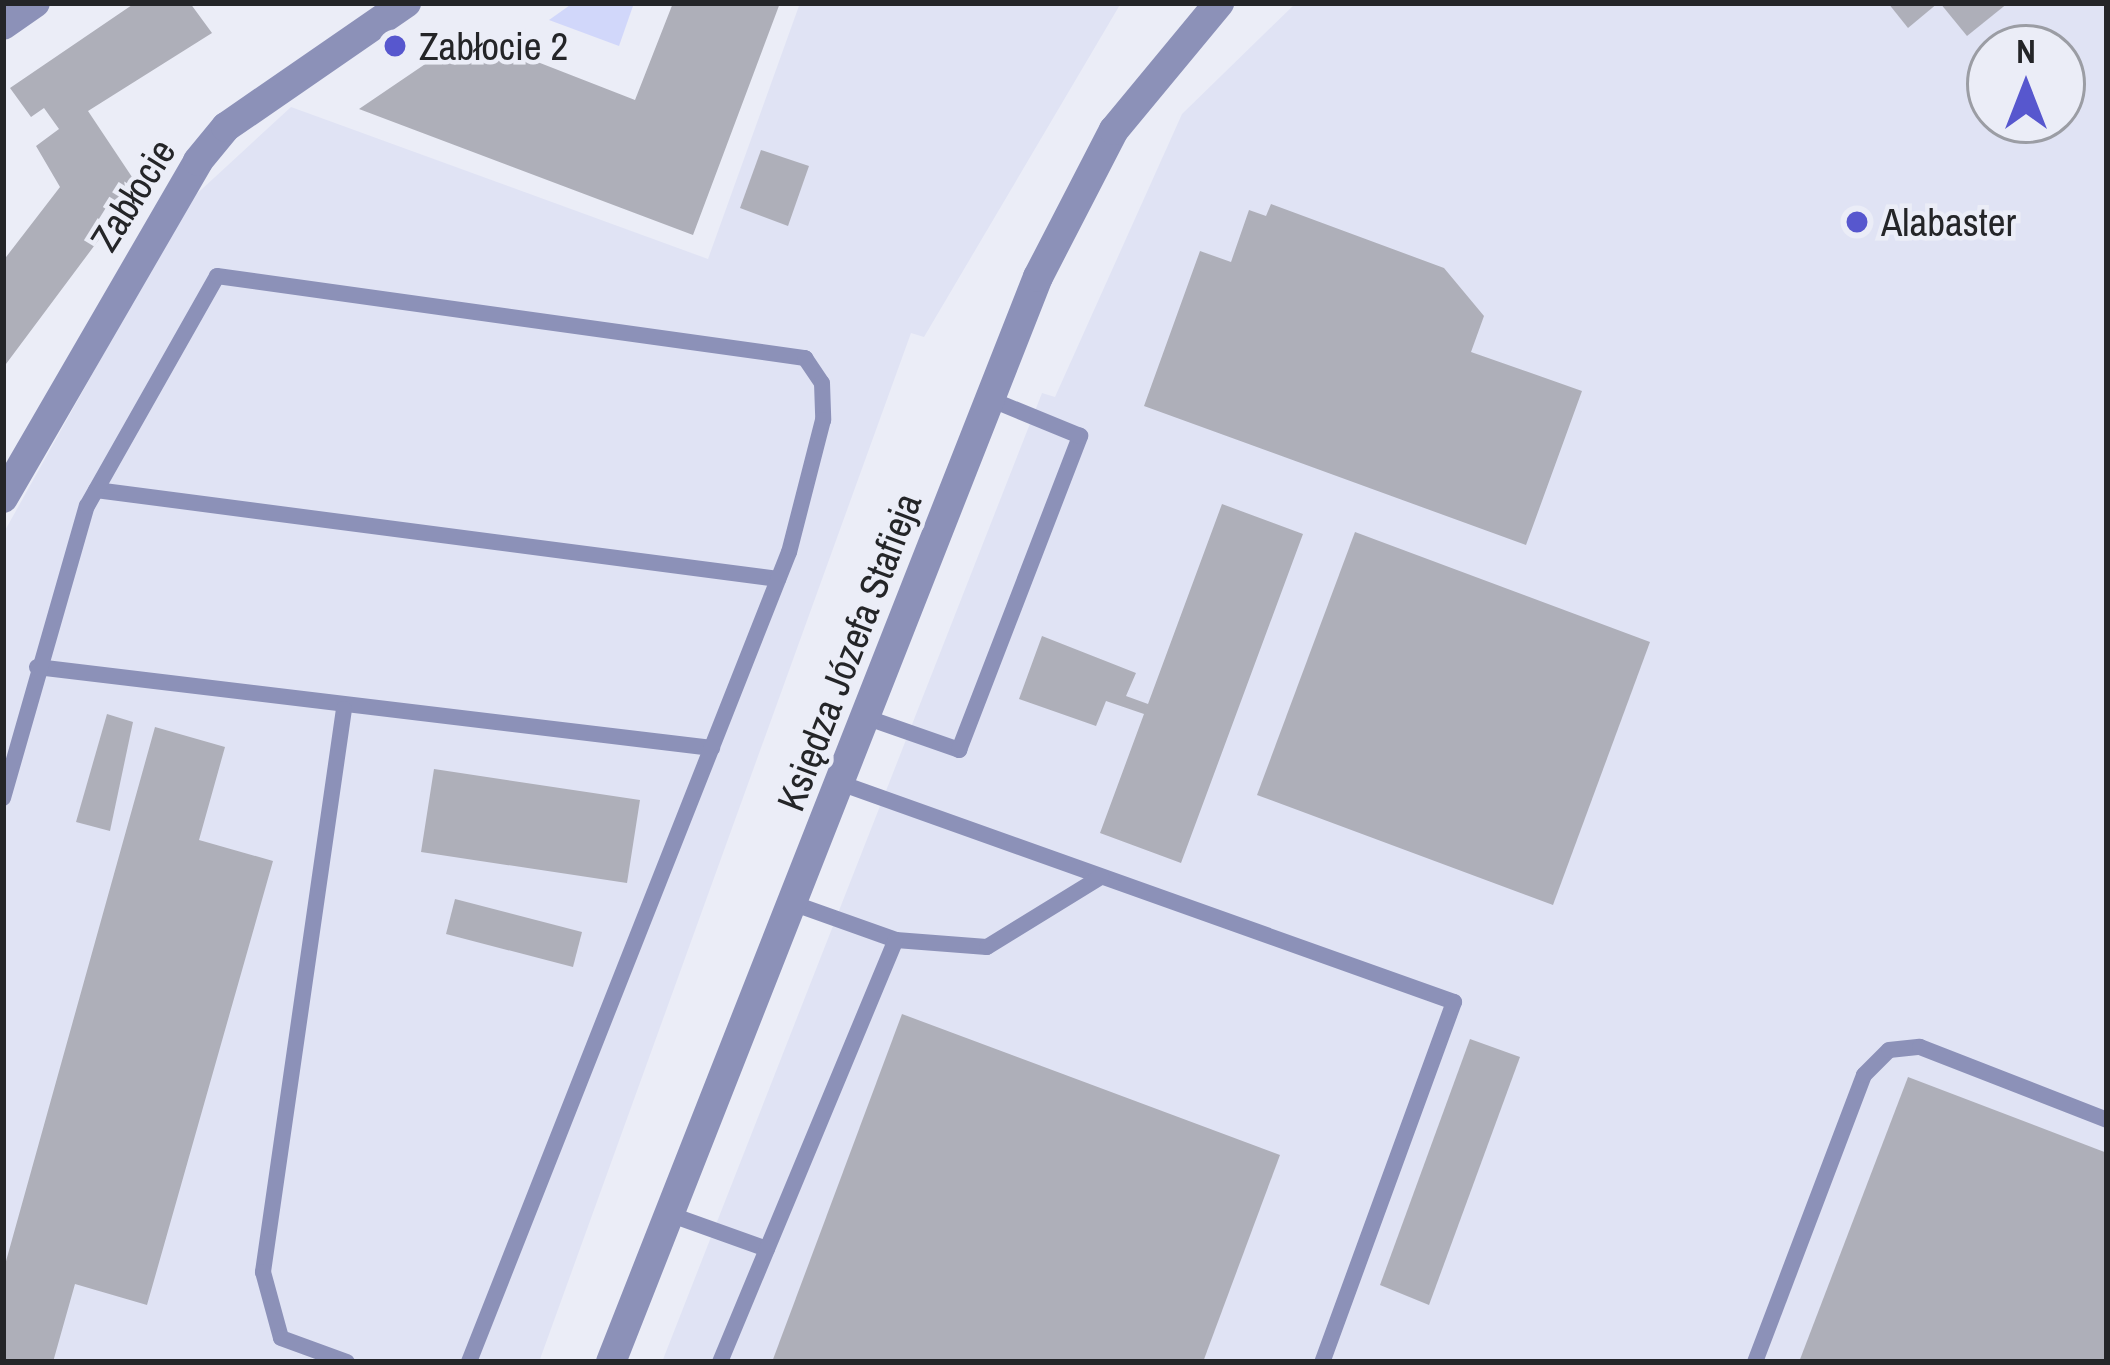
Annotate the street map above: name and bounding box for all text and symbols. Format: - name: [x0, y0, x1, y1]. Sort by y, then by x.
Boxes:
- place label: Zabłocie 2: [419, 23, 568, 69]
- north arrow: [1966, 24, 2086, 144]
- text: N: [2016, 29, 2036, 73]
- marker: Zabłocie 2: [382, 33, 408, 59]
- street label: Zabłocie: [81, 131, 185, 259]
- place label: Alabaster: [1881, 199, 2016, 245]
- marker: Alabaster: [1844, 209, 1870, 235]
- street label: Księdza Józefa Stafieja: [767, 487, 931, 817]

